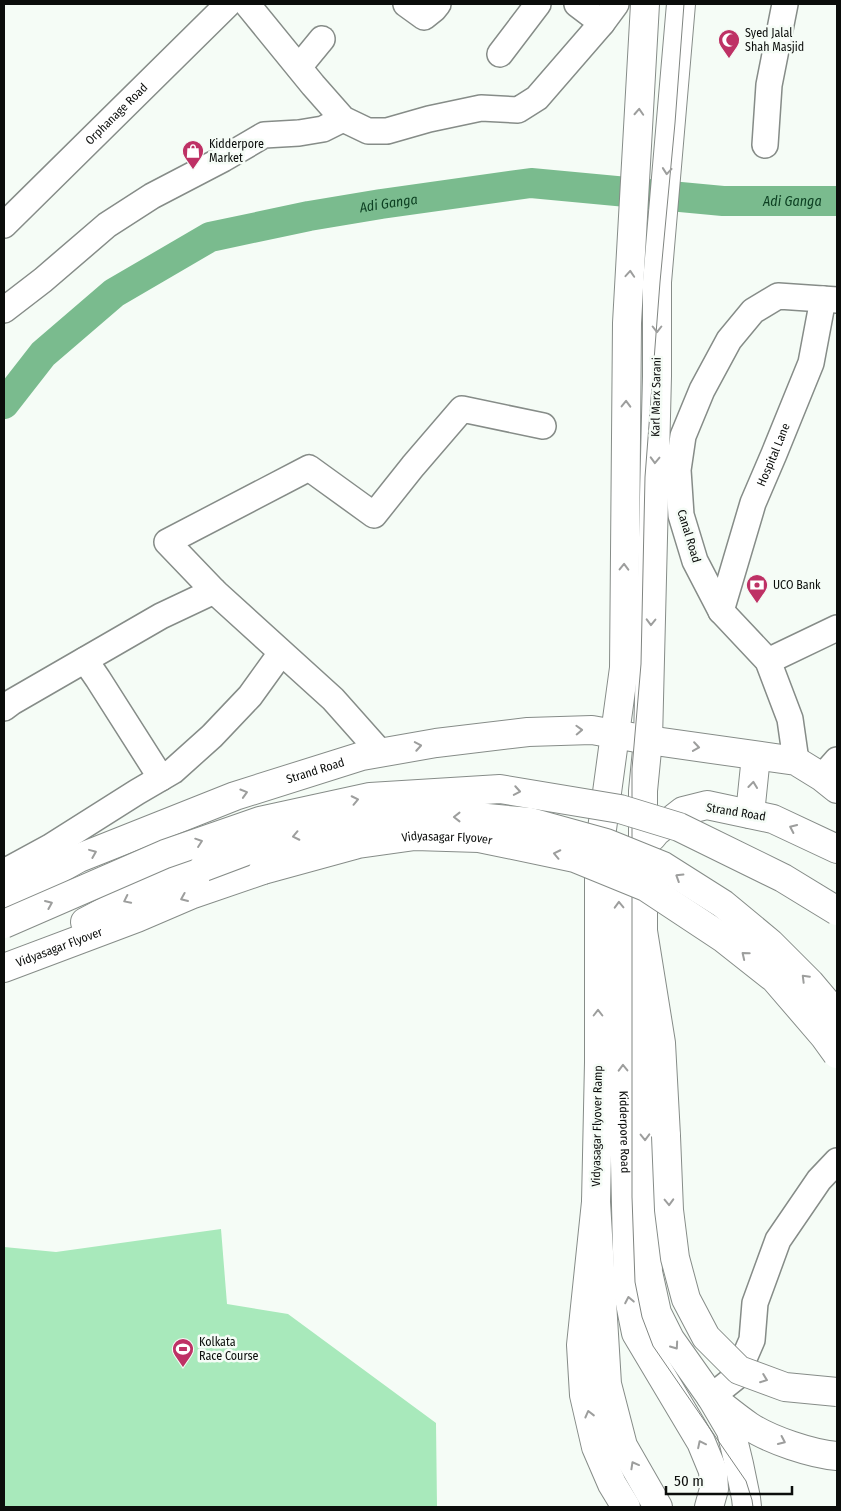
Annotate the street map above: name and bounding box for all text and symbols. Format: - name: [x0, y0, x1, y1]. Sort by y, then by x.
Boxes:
- place label: Syed Jalal Shah Masjid: [745, 26, 804, 54]
- mosque icon: Syed Jalal Shah Masjid: [717, 28, 741, 59]
- street label: Orphanage Road: [83, 80, 150, 148]
- one-way arrow: [633, 108, 644, 116]
- place label: Kidderpore Market: [209, 137, 264, 165]
- shop icon: Kidderpore Market: [181, 139, 205, 170]
- one-way arrow: [662, 168, 673, 176]
- water label: Adi Ganga: [357, 190, 419, 216]
- water label: Adi Ganga: [762, 193, 822, 210]
- one-way arrow: [624, 270, 635, 278]
- one-way arrow: [652, 326, 662, 333]
- street label: Karl Marx Sarani: [648, 357, 664, 437]
- one-way arrow: [621, 400, 631, 408]
- street label: Hospital Lane: [754, 421, 793, 488]
- one-way arrow: [649, 456, 660, 464]
- street label: Canal Road: [674, 508, 704, 564]
- one-way arrow: [619, 562, 630, 570]
- bank icon: UCO Bank: [745, 573, 769, 604]
- place label: UCO Bank: [773, 578, 821, 592]
- one-way arrow: [645, 619, 656, 627]
- one-way arrow: [576, 725, 584, 735]
- one-way arrow: [693, 741, 701, 752]
- one-way arrow: [413, 742, 422, 752]
- street label: Strand Road: [285, 755, 346, 786]
- one-way arrow: [747, 780, 758, 788]
- one-way arrow: [513, 786, 521, 796]
- one-way arrow: [240, 789, 248, 799]
- one-way arrow: [351, 795, 360, 806]
- street label: Strand Road: [705, 800, 767, 824]
- one-way arrow: [453, 812, 460, 822]
- one-way arrow: [789, 824, 798, 834]
- street label: Vidyasagar Flyover: [401, 829, 494, 848]
- one-way arrow: [292, 830, 301, 841]
- one-way arrow: [194, 838, 202, 848]
- one-way arrow: [88, 848, 97, 859]
- one-way arrow: [553, 849, 562, 860]
- one-way arrow: [675, 873, 684, 883]
- one-way arrow: [180, 892, 189, 903]
- one-way arrow: [123, 894, 132, 904]
- one-way arrow: [44, 900, 53, 911]
- one-way arrow: [614, 901, 625, 909]
- street label: Vidyasagar Flyover: [14, 924, 105, 970]
- one-way arrow: [742, 953, 751, 961]
- one-way arrow: [802, 975, 811, 984]
- one-way arrow: [593, 1009, 603, 1016]
- one-way arrow: [618, 1064, 628, 1072]
- street label: Vidyasagar Flyover Ramp: [589, 1065, 605, 1187]
- street label: Kidderpore Road: [616, 1090, 632, 1173]
- one-way arrow: [640, 1134, 650, 1141]
- one-way arrow: [663, 1198, 674, 1206]
- one-way arrow: [624, 1296, 635, 1305]
- place label: Kolkata Race Course: [199, 1335, 259, 1363]
- sports icon: Kolkata Race Course: [171, 1337, 195, 1368]
- one-way arrow: [669, 1341, 678, 1350]
- one-way arrow: [759, 1373, 768, 1384]
- one-way arrow: [584, 1410, 594, 1418]
- one-way arrow: [777, 1435, 786, 1446]
- one-way arrow: [697, 1440, 707, 1449]
- one-way arrow: [630, 1462, 640, 1471]
- scale bar: [666, 1464, 792, 1496]
- text: 50 m: [674, 1472, 704, 1490]

